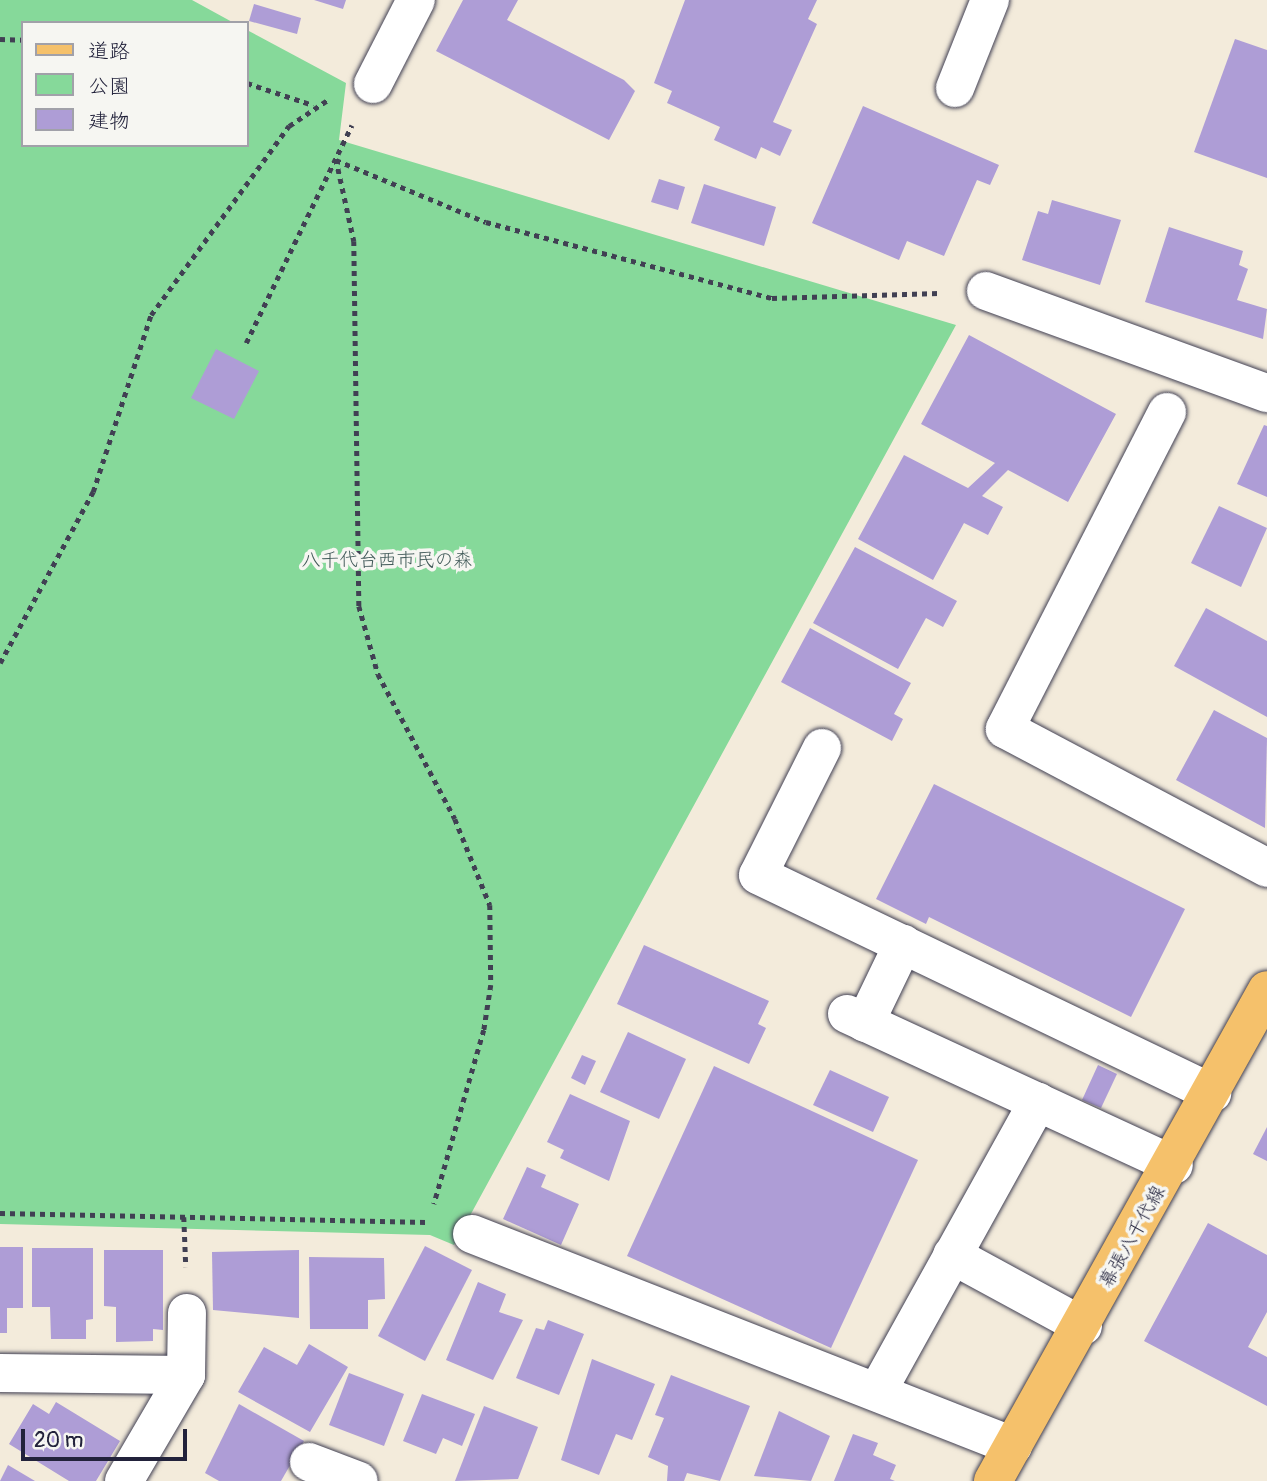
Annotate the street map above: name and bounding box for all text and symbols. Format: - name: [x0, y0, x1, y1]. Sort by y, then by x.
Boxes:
- legend: [21, 21, 248, 147]
- text: 道路: [88, 38, 130, 65]
- text: 公園: [88, 73, 130, 100]
- text: 建物: [88, 108, 130, 135]
- park label: 八千代台西市民の森: [302, 550, 472, 572]
- street label: 幕張八千代線: [1095, 1182, 1171, 1292]
- scale bar: [24, 1414, 191, 1458]
- text: 20 m: [34, 1427, 83, 1454]

